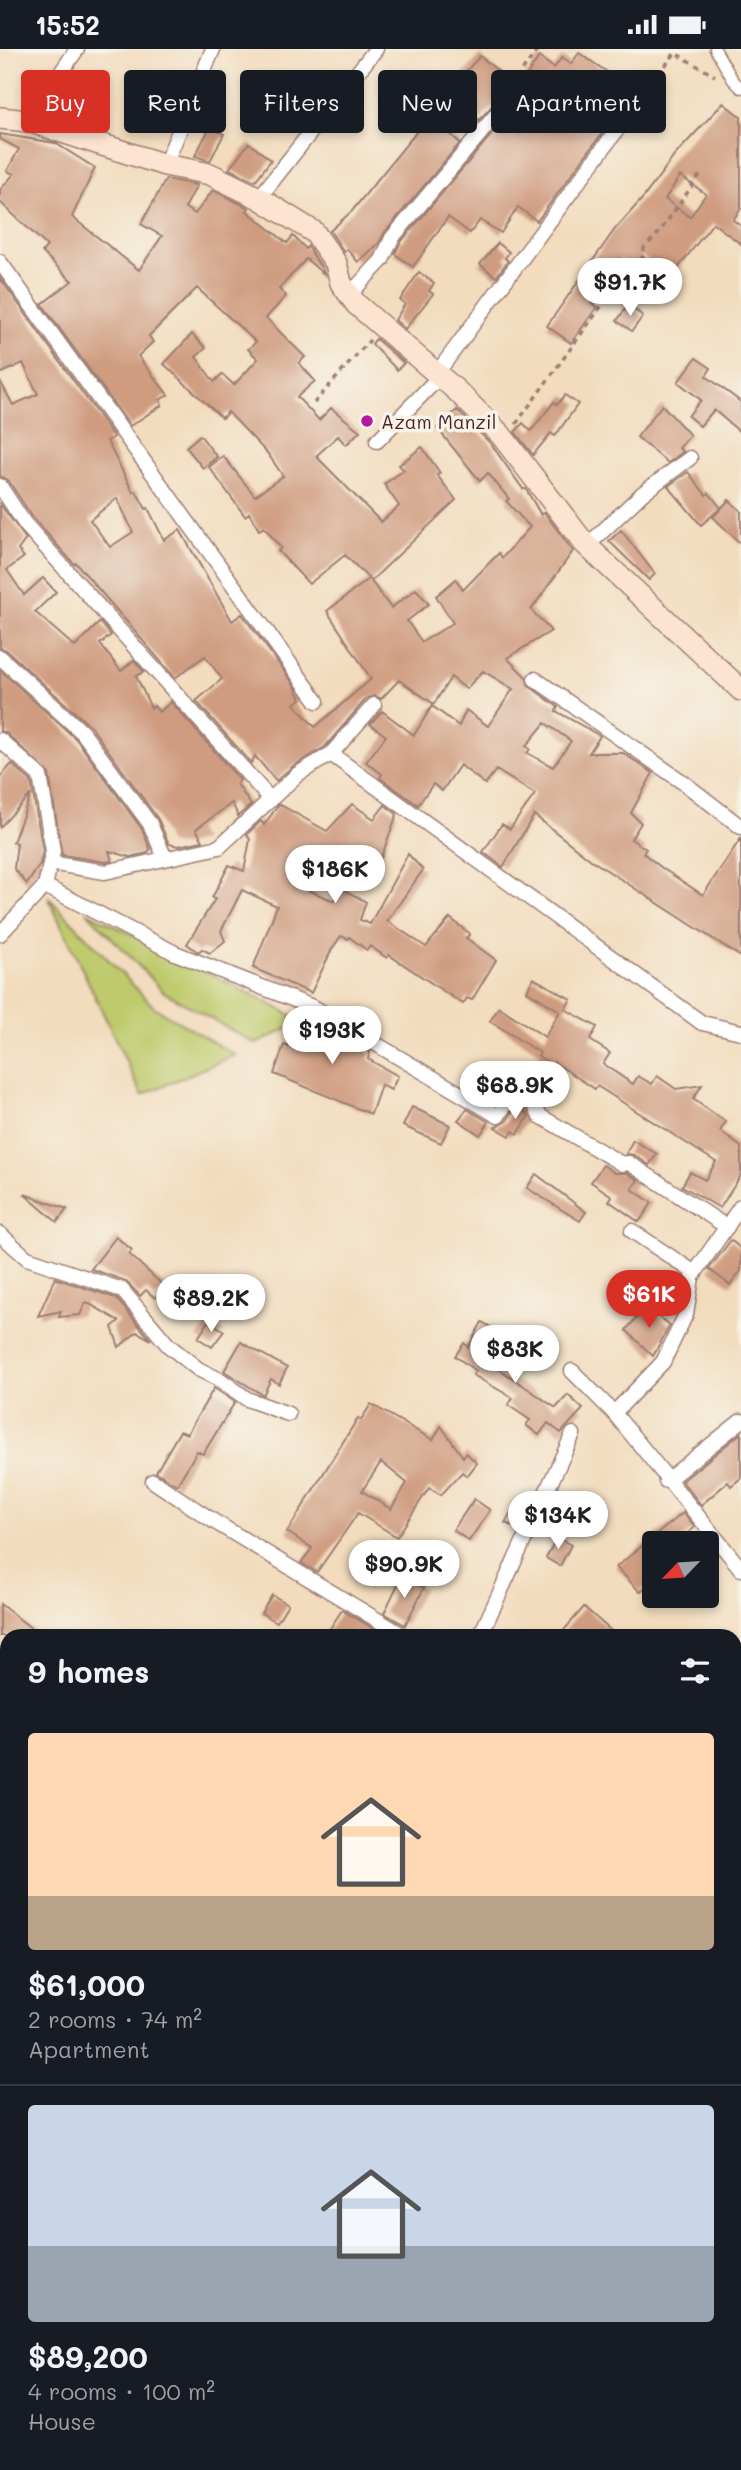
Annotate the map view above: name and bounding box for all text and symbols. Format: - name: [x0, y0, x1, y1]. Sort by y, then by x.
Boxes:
- text: 15:52: [35, 8, 100, 42]
- chip: Buy: [21, 70, 110, 133]
- chip: Rent: [124, 70, 226, 133]
- chip: Filters: [240, 70, 364, 133]
- chip: New: [378, 70, 477, 133]
- chip: Apartment: [491, 70, 666, 133]
- pin: $91.7K: [573, 259, 687, 318]
- text: $91.7K: [593, 266, 667, 296]
- place label: Azam Manzil: [381, 409, 496, 434]
- marker: Azam Manzil: [359, 413, 375, 429]
- pin: $186K: [286, 845, 384, 905]
- text: $186K: [301, 853, 369, 883]
- pin: $193K: [283, 1007, 381, 1066]
- text: $193K: [298, 1014, 366, 1044]
- pin: $68.9K: [458, 1061, 572, 1121]
- text: $68.9K: [476, 1069, 554, 1099]
- pin: $61K: [608, 1271, 690, 1330]
- pin: $89.2K: [154, 1275, 268, 1334]
- text: $61K: [622, 1278, 676, 1308]
- text: $89.2K: [172, 1282, 250, 1312]
- pin: $83K: [474, 1325, 556, 1385]
- text: $83K: [486, 1333, 544, 1363]
- pin: $134K: [509, 1491, 607, 1551]
- text: $134K: [524, 1499, 592, 1529]
- north arrow: [642, 1531, 719, 1608]
- map controls: [642, 1531, 719, 1608]
- pin: $90.9K: [347, 1541, 461, 1600]
- text: $90.9K: [365, 1548, 443, 1578]
- text: 9 homes: [28, 1651, 149, 1691]
- icon: filters: [676, 1652, 714, 1690]
- icon: home: [308, 1779, 434, 1905]
- text: $61,000: [28, 1964, 145, 2004]
- text: 2 rooms · 74 m²: [28, 2004, 202, 2034]
- text: Apartment: [28, 2034, 150, 2064]
- icon: home: [308, 2151, 434, 2277]
- text: $89,200: [28, 2336, 148, 2376]
- text: 4 rooms · 100 m²: [28, 2376, 215, 2406]
- text: House: [28, 2406, 96, 2436]

